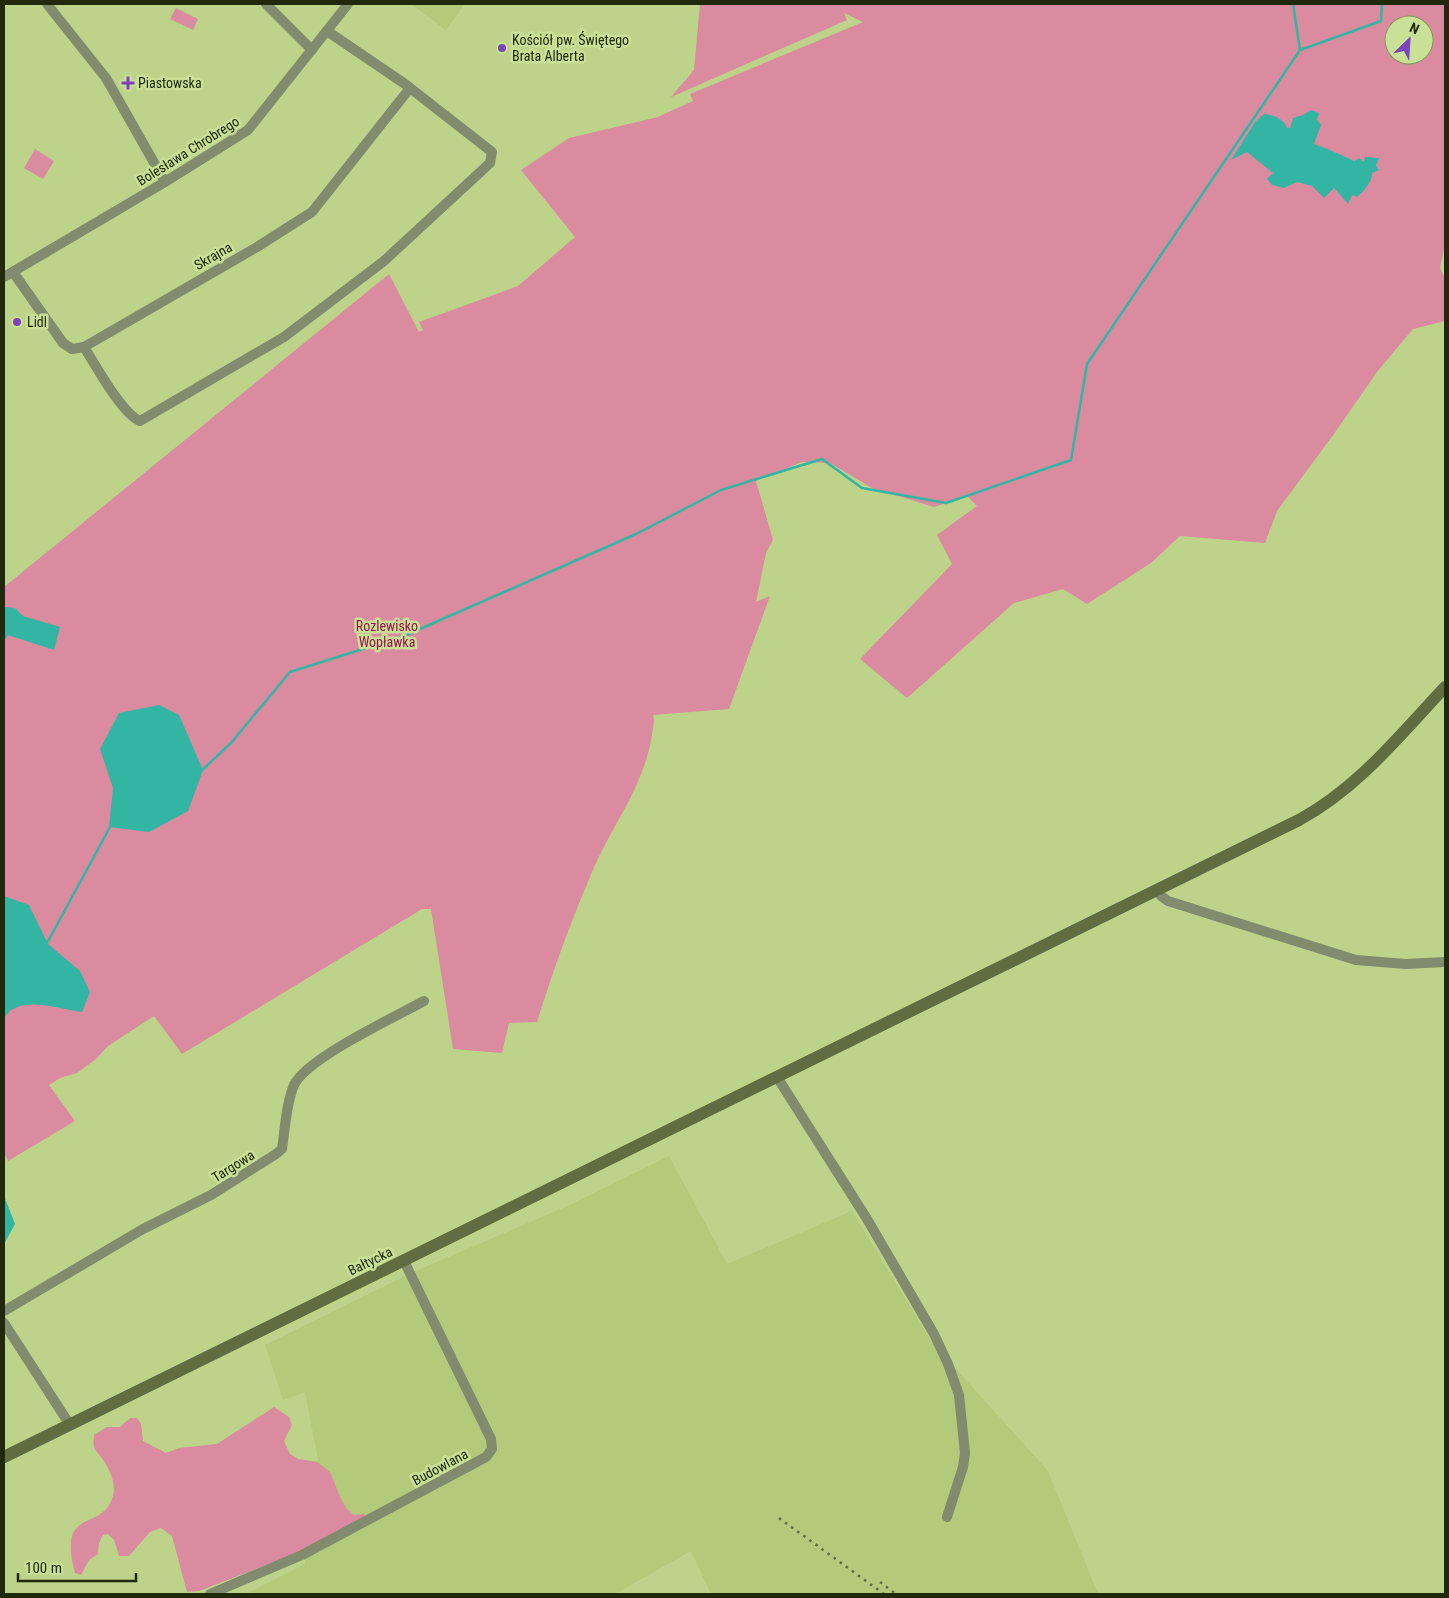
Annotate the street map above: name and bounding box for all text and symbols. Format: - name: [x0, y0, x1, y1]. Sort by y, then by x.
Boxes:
- north arrow: [1384, 15, 1434, 65]
- text: N: [1407, 19, 1422, 37]
- place label: Kościół pw. Świętego Brata Alberta: [512, 31, 629, 64]
- marker: Kościół pw. Świętego Brata Alberta: [496, 42, 508, 54]
- place label: Piastowska: [138, 75, 202, 91]
- marker: Piastowska: [122, 77, 134, 89]
- street label: Bolesława Chrobrego: [134, 113, 242, 189]
- street label: Skrajna: [191, 239, 235, 273]
- place label: Lidl: [27, 314, 47, 330]
- marker: Lidl: [11, 316, 23, 328]
- park label: Rozlewisko Wopławka: [356, 618, 418, 650]
- street label: Targowa: [209, 1147, 257, 1185]
- street label: Bałtycka: [345, 1243, 395, 1279]
- street label: Budowlana: [409, 1446, 471, 1488]
- scale bar: [18, 1550, 135, 1582]
- text: 100 m: [25, 1559, 62, 1577]

